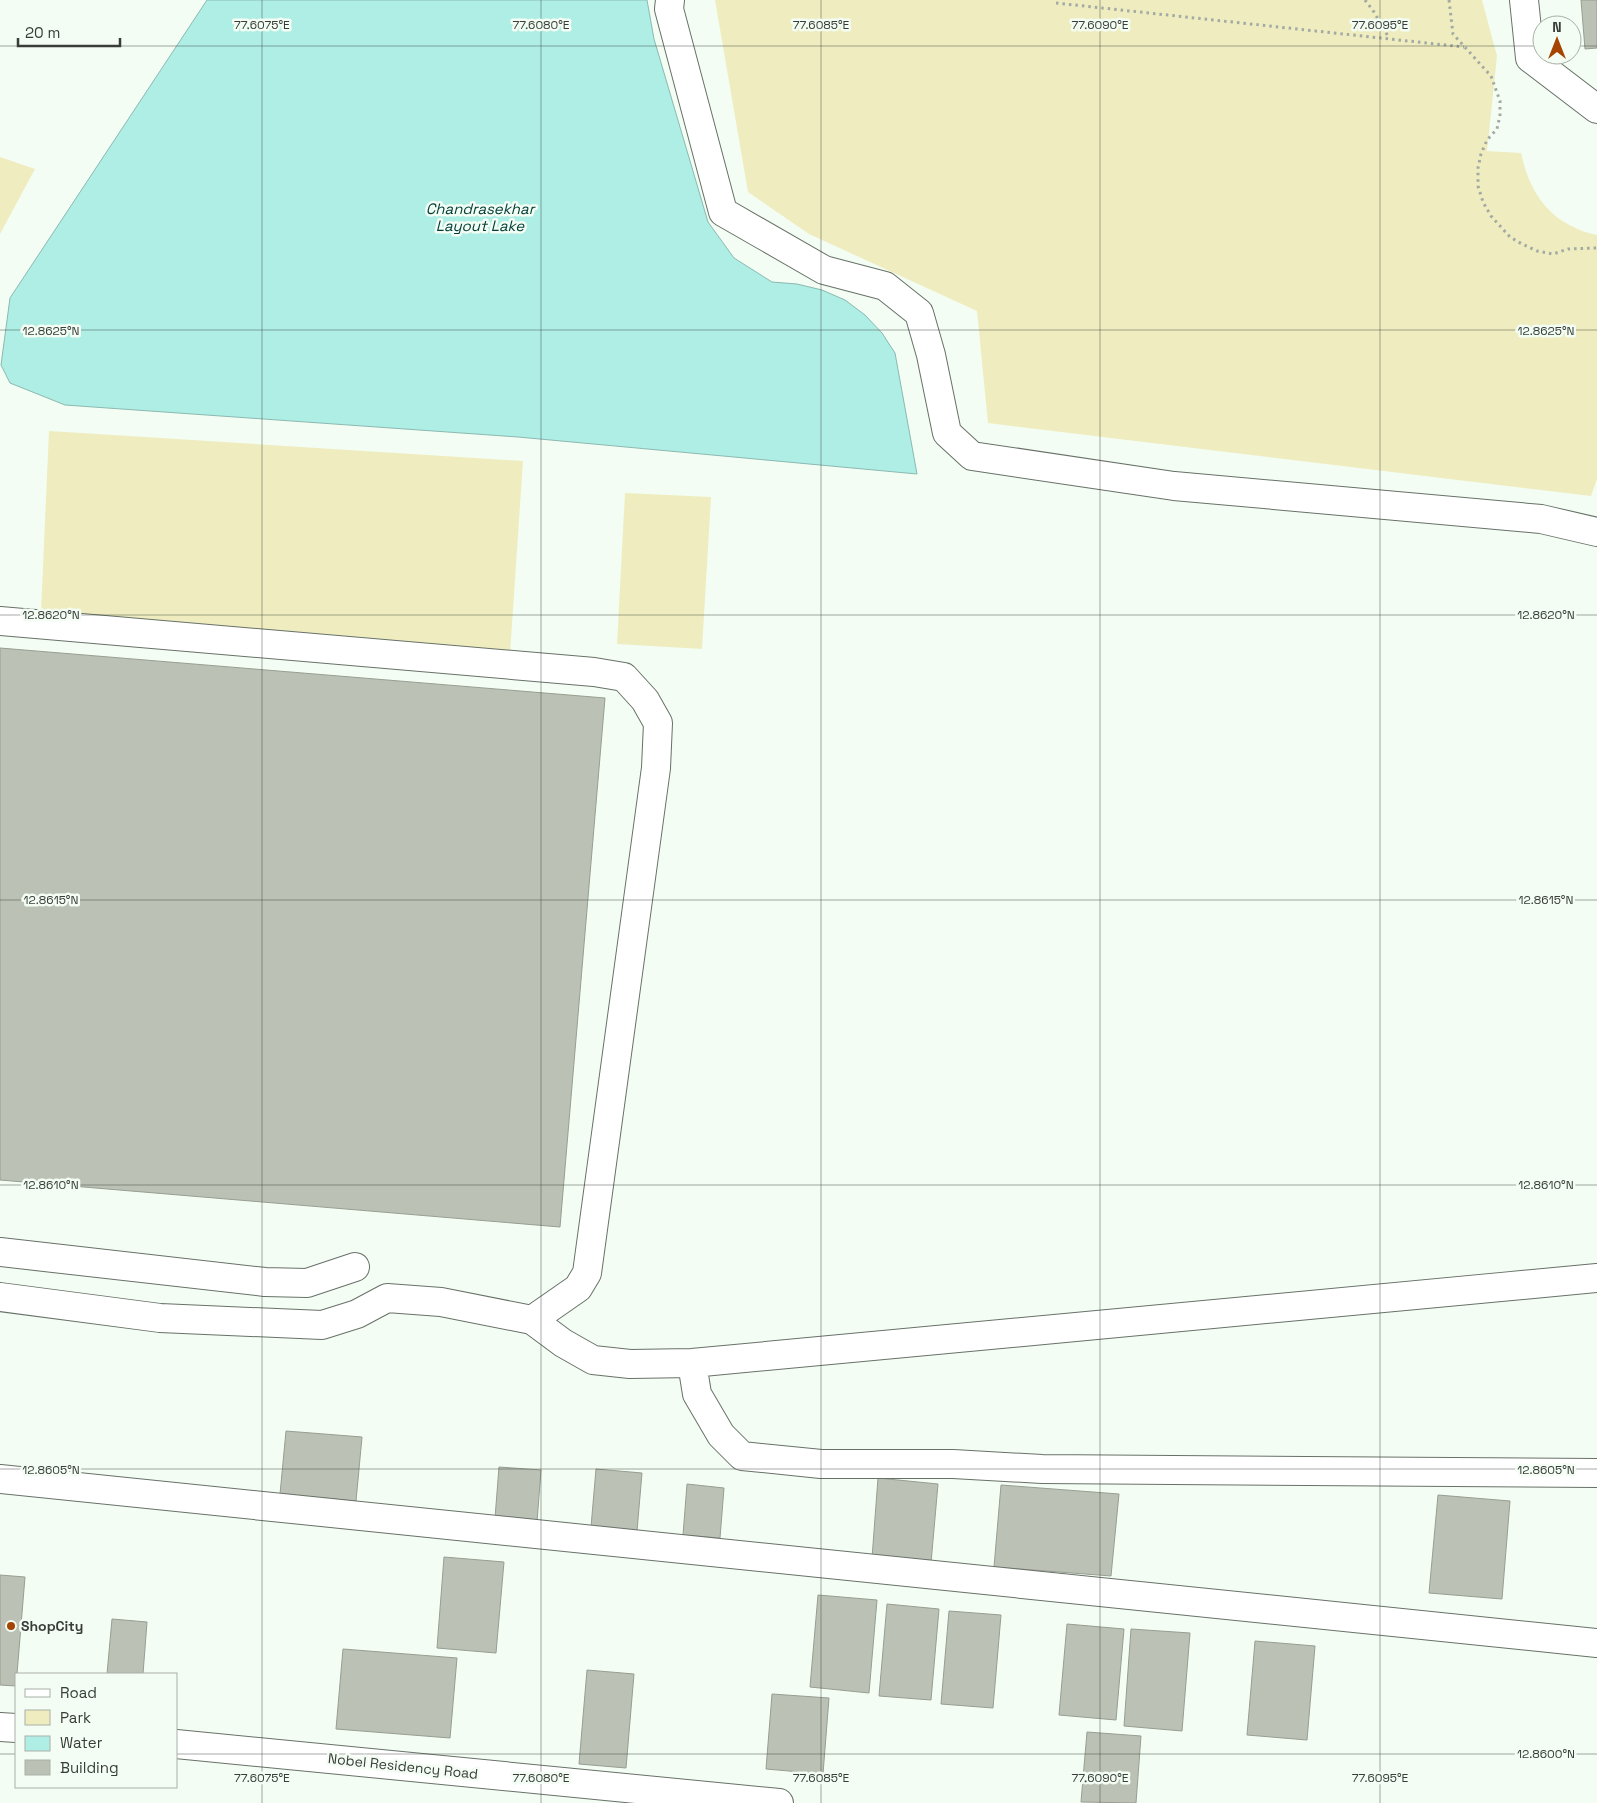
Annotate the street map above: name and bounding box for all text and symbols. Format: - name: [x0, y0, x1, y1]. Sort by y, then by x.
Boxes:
- scale bar: [18, 15, 120, 47]
- north arrow: [1532, 15, 1582, 65]
- text: 77.6075°E: [234, 17, 290, 33]
- text: 77.6080°E: [512, 17, 570, 33]
- text: 77.6085°E: [793, 17, 850, 33]
- text: 77.6090°E: [1071, 17, 1129, 33]
- text: 77.6095°E: [1352, 17, 1409, 33]
- text: N: [1552, 18, 1562, 36]
- text: 20 m: [25, 23, 60, 42]
- water label: Chandrasekhar Layout Lake: [426, 199, 536, 235]
- text: 12.8625°N: [22, 323, 80, 339]
- text: 12.8625°N: [1517, 323, 1575, 339]
- text: 12.8620°N: [22, 607, 80, 623]
- text: 12.8620°N: [1517, 607, 1575, 623]
- text: 12.8615°N: [24, 892, 78, 908]
- text: 12.8615°N: [1519, 892, 1573, 908]
- text: 12.8610°N: [23, 1177, 79, 1193]
- text: 12.8610°N: [1518, 1177, 1574, 1193]
- text: 12.8605°N: [22, 1462, 80, 1478]
- text: 12.8605°N: [1517, 1462, 1575, 1478]
- place label: ShopCity: [21, 1617, 83, 1635]
- marker: ShopCity: [5, 1620, 17, 1632]
- legend: [15, 1673, 178, 1788]
- text: Road: [60, 1683, 97, 1702]
- text: Park: [60, 1708, 91, 1727]
- text: Water: [60, 1733, 103, 1752]
- text: 12.8600°N: [1517, 1746, 1575, 1762]
- street label: Nobel Residency Road: [327, 1749, 479, 1783]
- text: Building: [60, 1758, 119, 1777]
- text: 77.6075°E: [234, 1770, 290, 1786]
- text: 77.6080°E: [512, 1770, 570, 1786]
- text: 77.6085°E: [793, 1770, 850, 1786]
- text: 77.6090°E: [1071, 1770, 1129, 1786]
- text: 77.6095°E: [1352, 1770, 1409, 1786]

